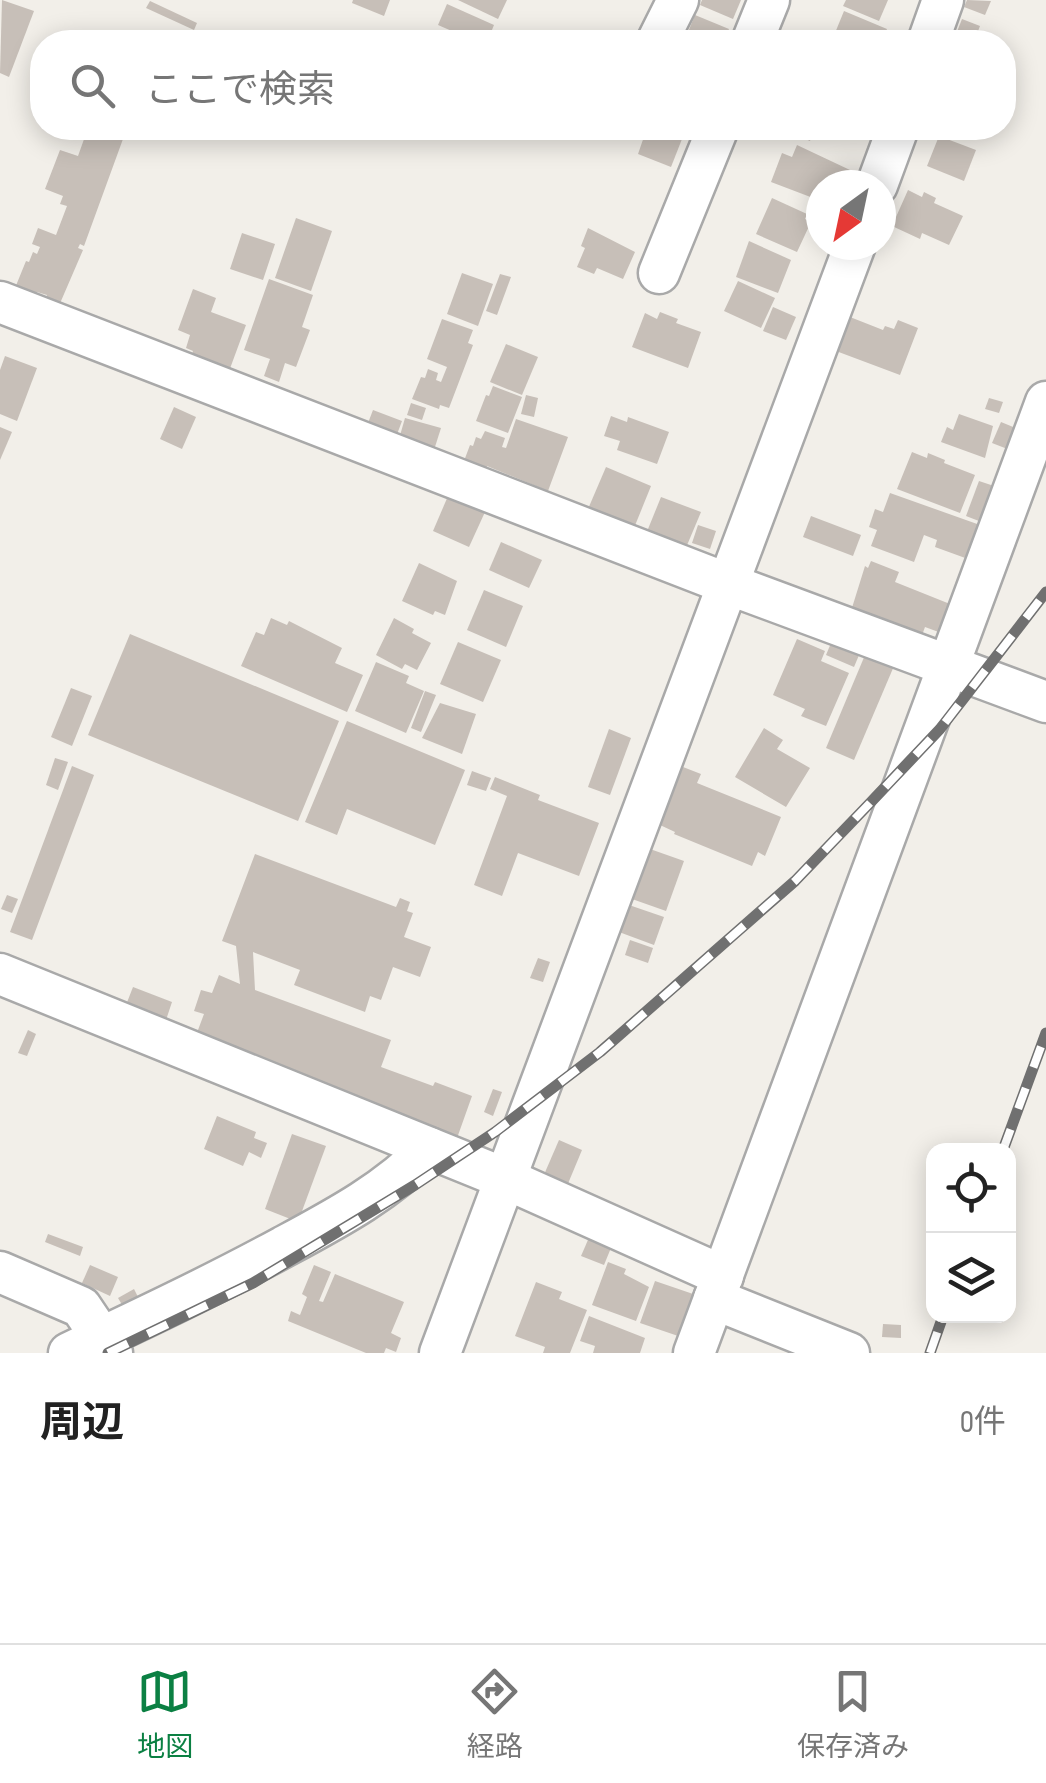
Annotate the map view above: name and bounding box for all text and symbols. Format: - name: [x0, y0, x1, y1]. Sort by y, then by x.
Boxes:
- search box: [30, 30, 1016, 140]
- icon: search: [65, 58, 120, 113]
- text: ここで検索: [145, 68, 335, 113]
- north arrow: [806, 170, 896, 260]
- map controls: [926, 1143, 1016, 1323]
- button: locate: [926, 1143, 1016, 1233]
- button: layers: [926, 1233, 1016, 1323]
- text: 周辺: [40, 1398, 124, 1449]
- text: 0件: [960, 1403, 1006, 1442]
- tab: 地図: [137, 1664, 193, 1764]
- tab: 経路: [467, 1664, 523, 1764]
- tab: 保存済み: [797, 1664, 909, 1764]

